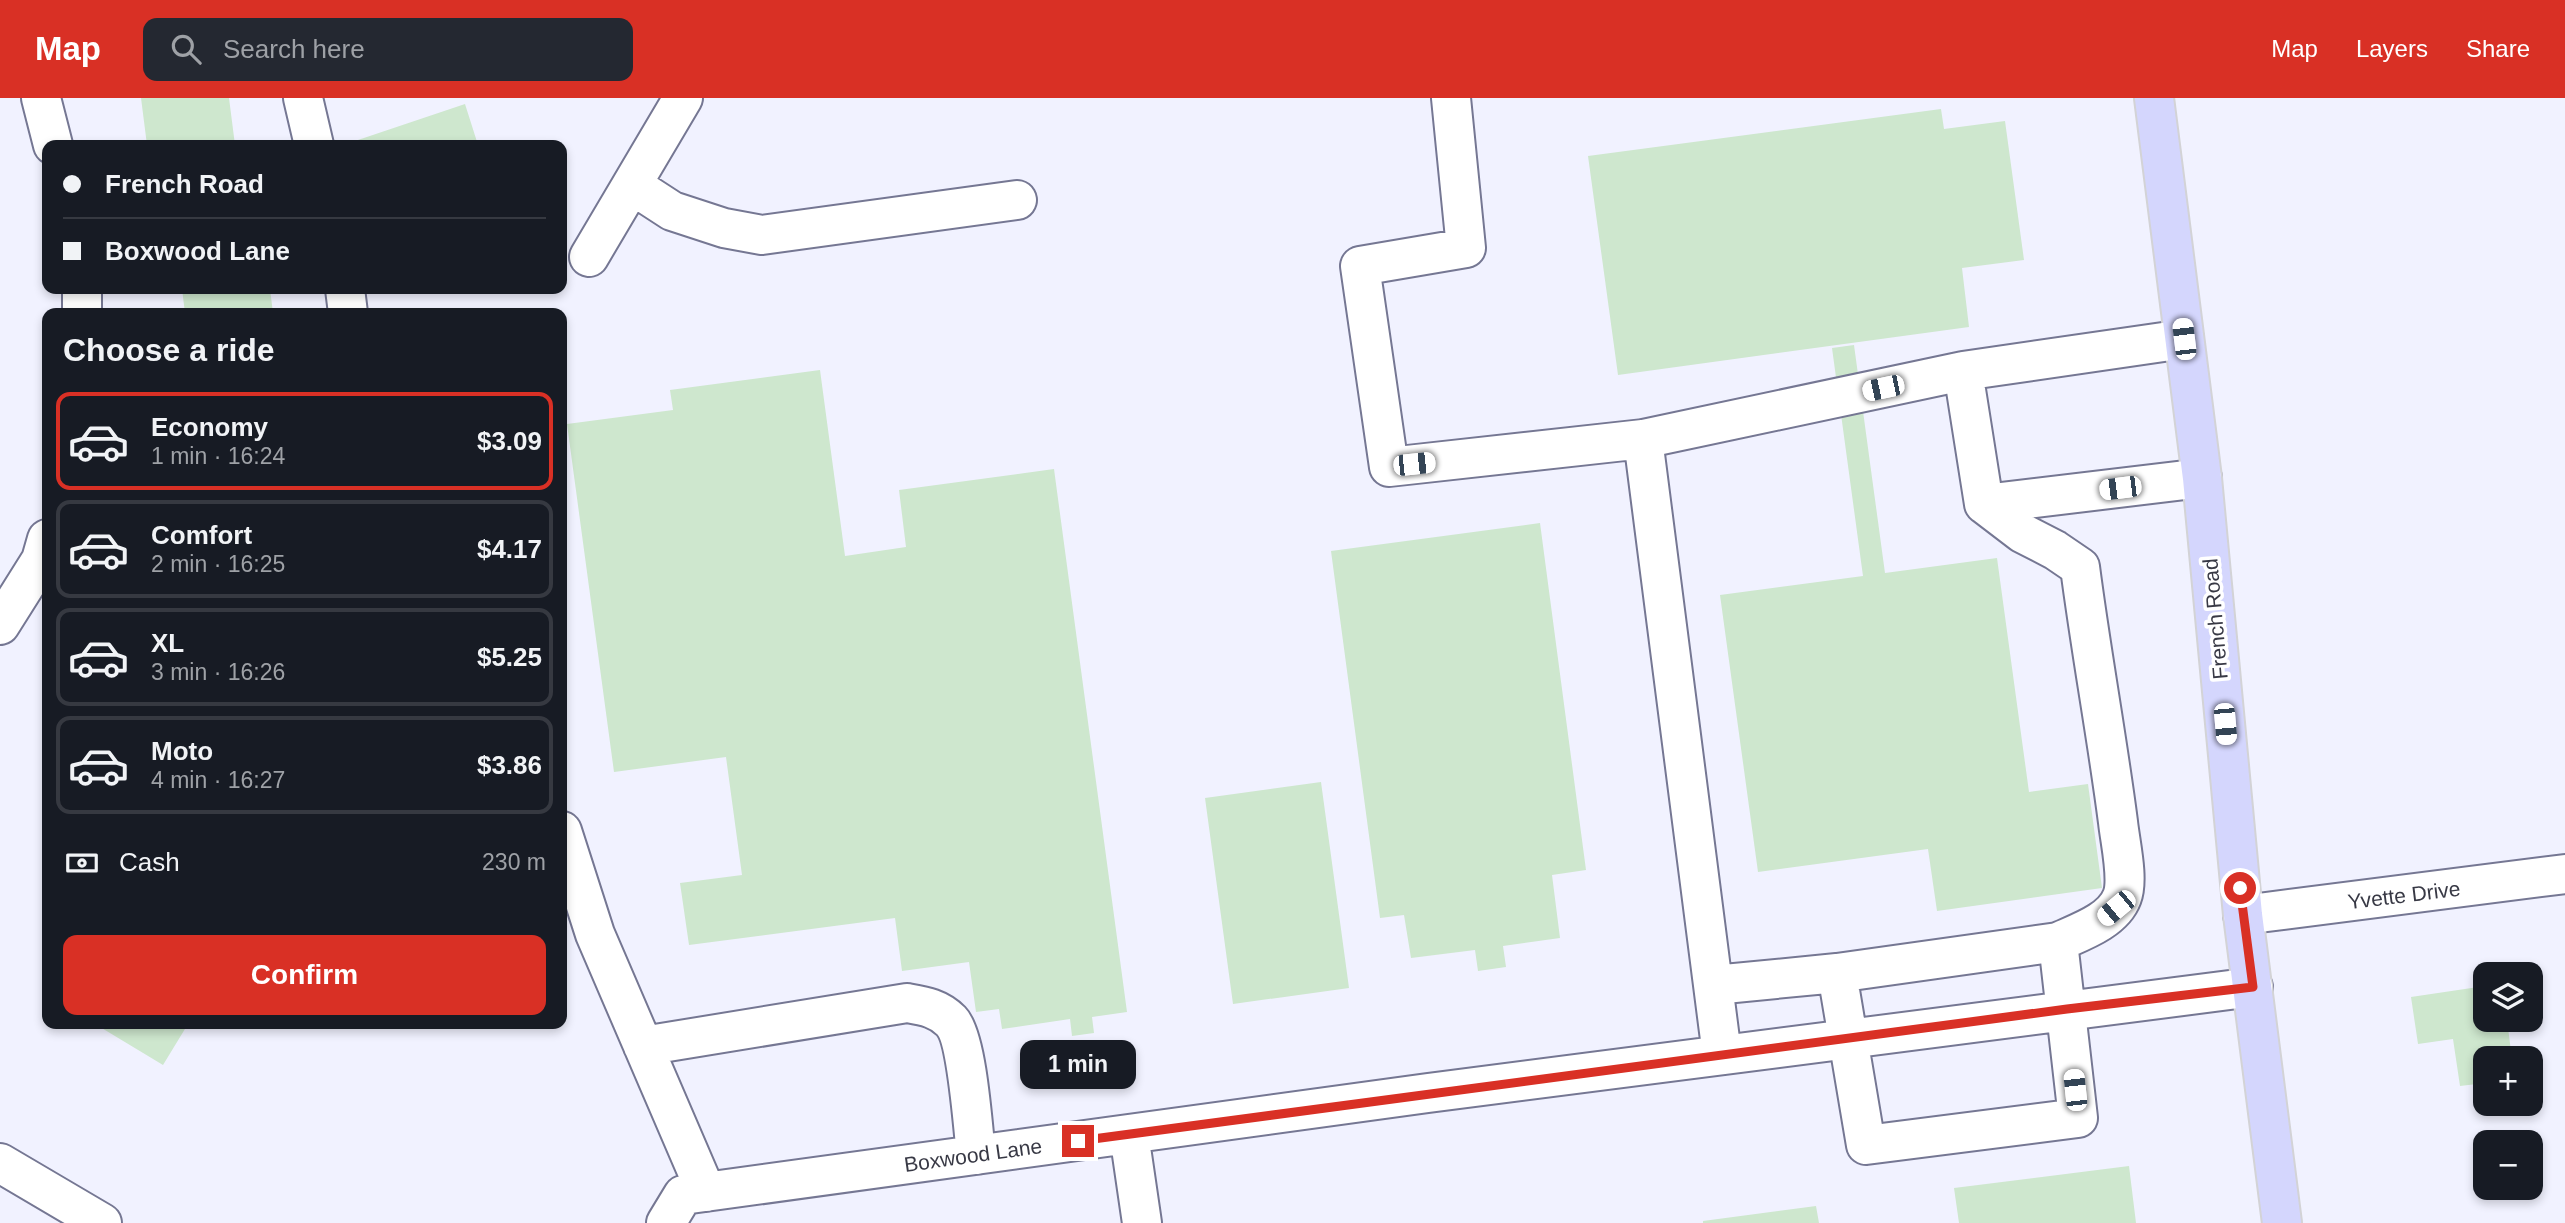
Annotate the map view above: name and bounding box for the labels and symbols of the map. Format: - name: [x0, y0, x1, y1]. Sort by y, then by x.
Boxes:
- car: [2172, 317, 2197, 361]
- car: [1861, 373, 1906, 403]
- car: [1393, 451, 1436, 477]
- car: [2098, 475, 2143, 501]
- street label: French Road: [2198, 558, 2232, 680]
- car: [2213, 702, 2238, 746]
- route start: [2224, 872, 2256, 904]
- street label: Yvette Drive: [2346, 877, 2462, 913]
- car: [2094, 886, 2139, 930]
- callout: 1 min: [1020, 1040, 1136, 1088]
- car: [2063, 1068, 2088, 1112]
- route end: [1062, 1125, 1094, 1157]
- street label: Boxwood Lane: [903, 1134, 1043, 1176]

